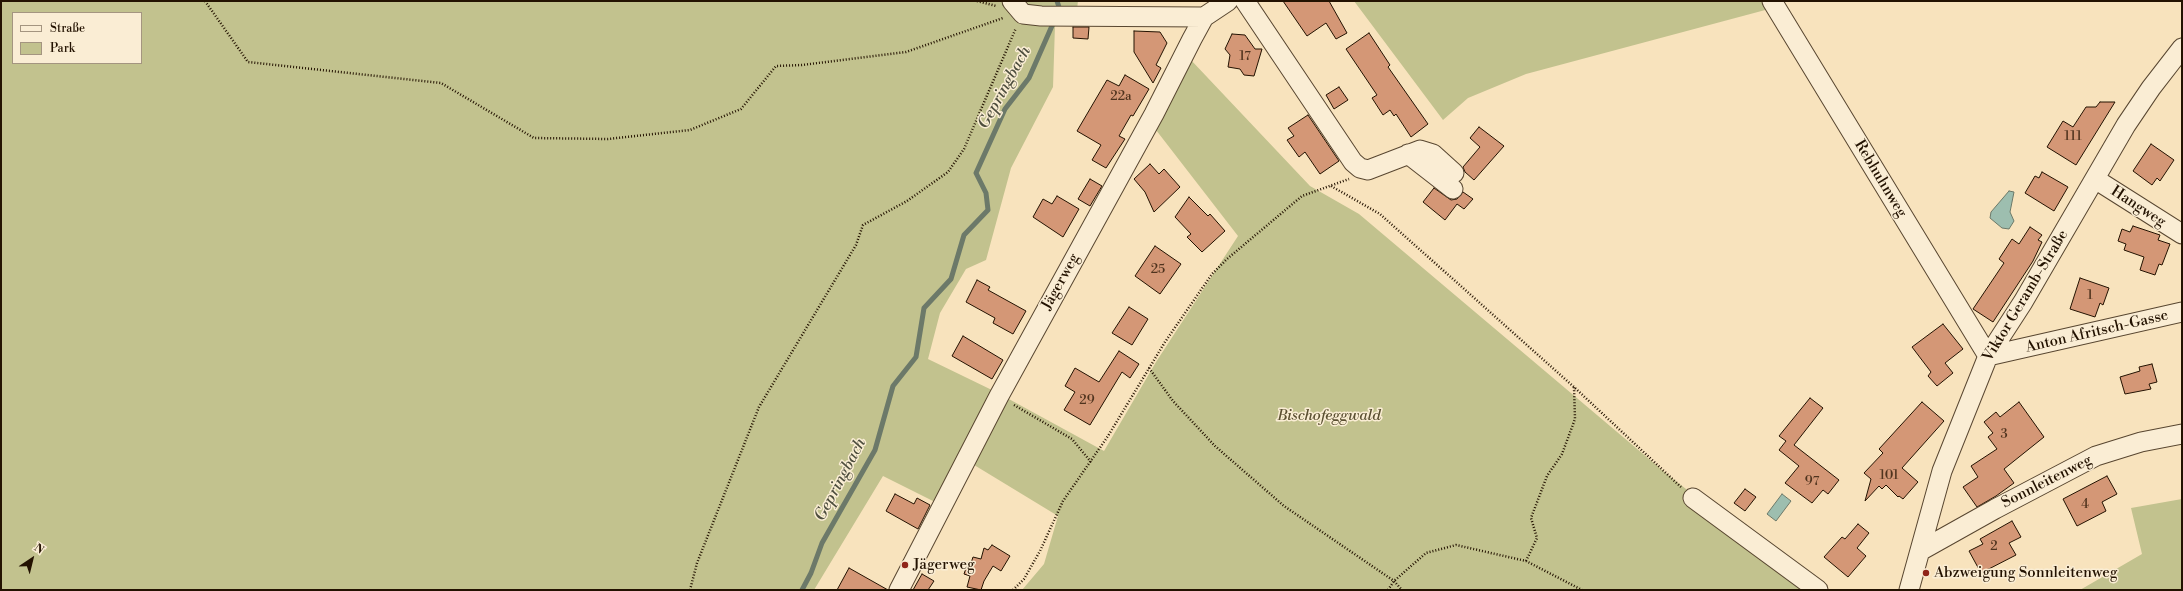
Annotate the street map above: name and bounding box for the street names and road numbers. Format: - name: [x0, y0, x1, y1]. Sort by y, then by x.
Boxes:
- street label: Rebhuhnweg: [1850, 137, 1910, 221]
- street label: Hangweg: [2107, 183, 2169, 231]
- street label: Viktor Geramb-Straße: [1980, 227, 2072, 365]
- street label: Jägerweg: [1038, 251, 1084, 313]
- street label: Anton Afritsch-Gasse: [2024, 307, 2170, 357]
- street label: Sonnleitenweg: [1999, 452, 2095, 512]

